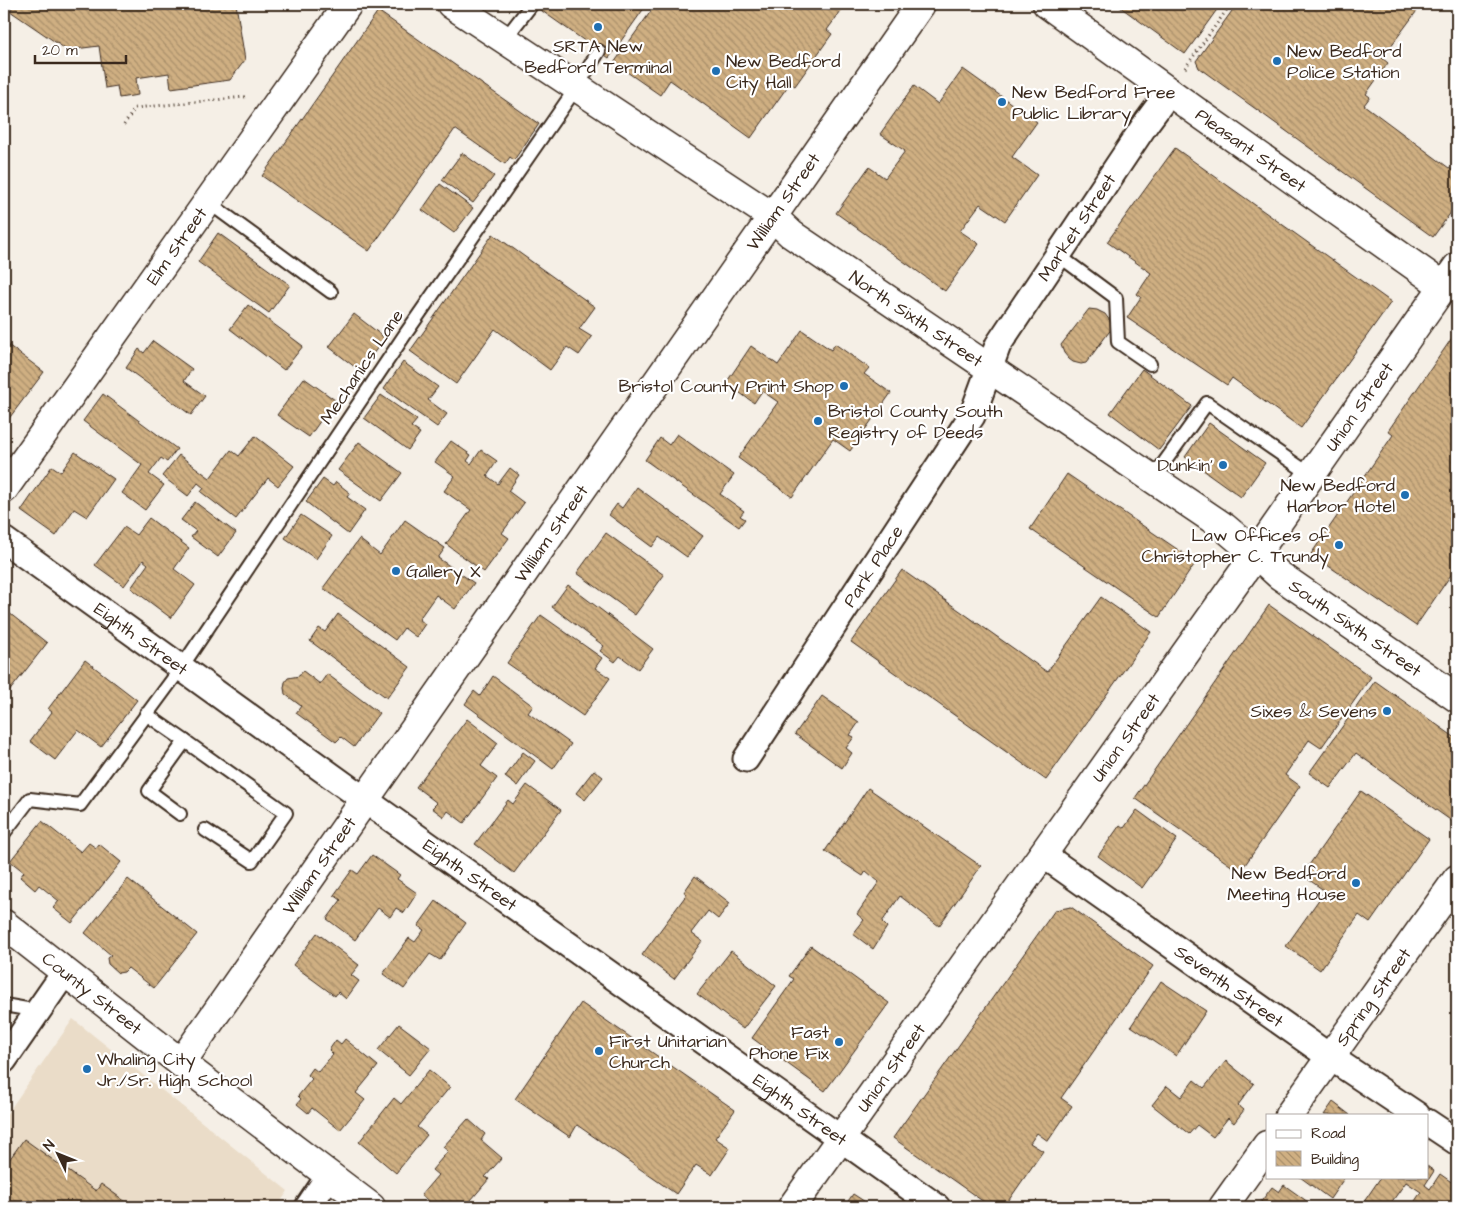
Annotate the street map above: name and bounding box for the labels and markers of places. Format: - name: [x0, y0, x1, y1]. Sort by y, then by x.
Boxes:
- marker: SRTA New Bedford Terminal: [592, 21, 604, 33]
- place label: SRTA New Bedford Terminal: [524, 34, 672, 80]
- place label: New Bedford Police Station: [1287, 39, 1402, 85]
- place label: New Bedford City Hall: [726, 49, 841, 96]
- marker: New Bedford Police Station: [1271, 55, 1283, 67]
- marker: New Bedford City Hall: [710, 65, 722, 77]
- place label: New Bedford Free Public Library: [1012, 80, 1176, 127]
- marker: New Bedford Free Public Library: [996, 96, 1008, 108]
- place label: Bristol County Print Shop: [618, 374, 834, 400]
- marker: Bristol County Print Shop: [838, 380, 850, 392]
- place label: Bristol County South Registry of Deeds: [828, 399, 1002, 446]
- marker: Bristol County South Registry of Deeds: [812, 415, 824, 427]
- place label: Dunkin': [1157, 453, 1213, 478]
- marker: Dunkin': [1217, 459, 1229, 471]
- place label: New Bedford Harbor Hotel: [1280, 473, 1395, 519]
- marker: New Bedford Harbor Hotel: [1399, 489, 1411, 501]
- place label: Law Offices of Christopher C. Trundy: [1142, 523, 1329, 570]
- marker: Law Offices of Christopher C. Trundy: [1333, 539, 1345, 551]
- place label: Gallery X: [406, 559, 481, 585]
- marker: Gallery X: [390, 565, 402, 577]
- place label: Sixes & Sevens: [1251, 699, 1377, 724]
- marker: Sixes & Sevens: [1381, 705, 1393, 717]
- place label: New Bedford Meeting House: [1227, 861, 1346, 908]
- marker: New Bedford Meeting House: [1350, 877, 1362, 889]
- place label: Fast Phone Fix: [749, 1020, 830, 1066]
- place label: First Unitarian Church: [609, 1029, 727, 1075]
- marker: Fast Phone Fix: [833, 1036, 845, 1048]
- marker: First Unitarian Church: [593, 1045, 605, 1057]
- place label: Whaling City Jr./Sr. High School: [97, 1047, 253, 1094]
- marker: Whaling City Jr./Sr. High School: [81, 1063, 93, 1075]

